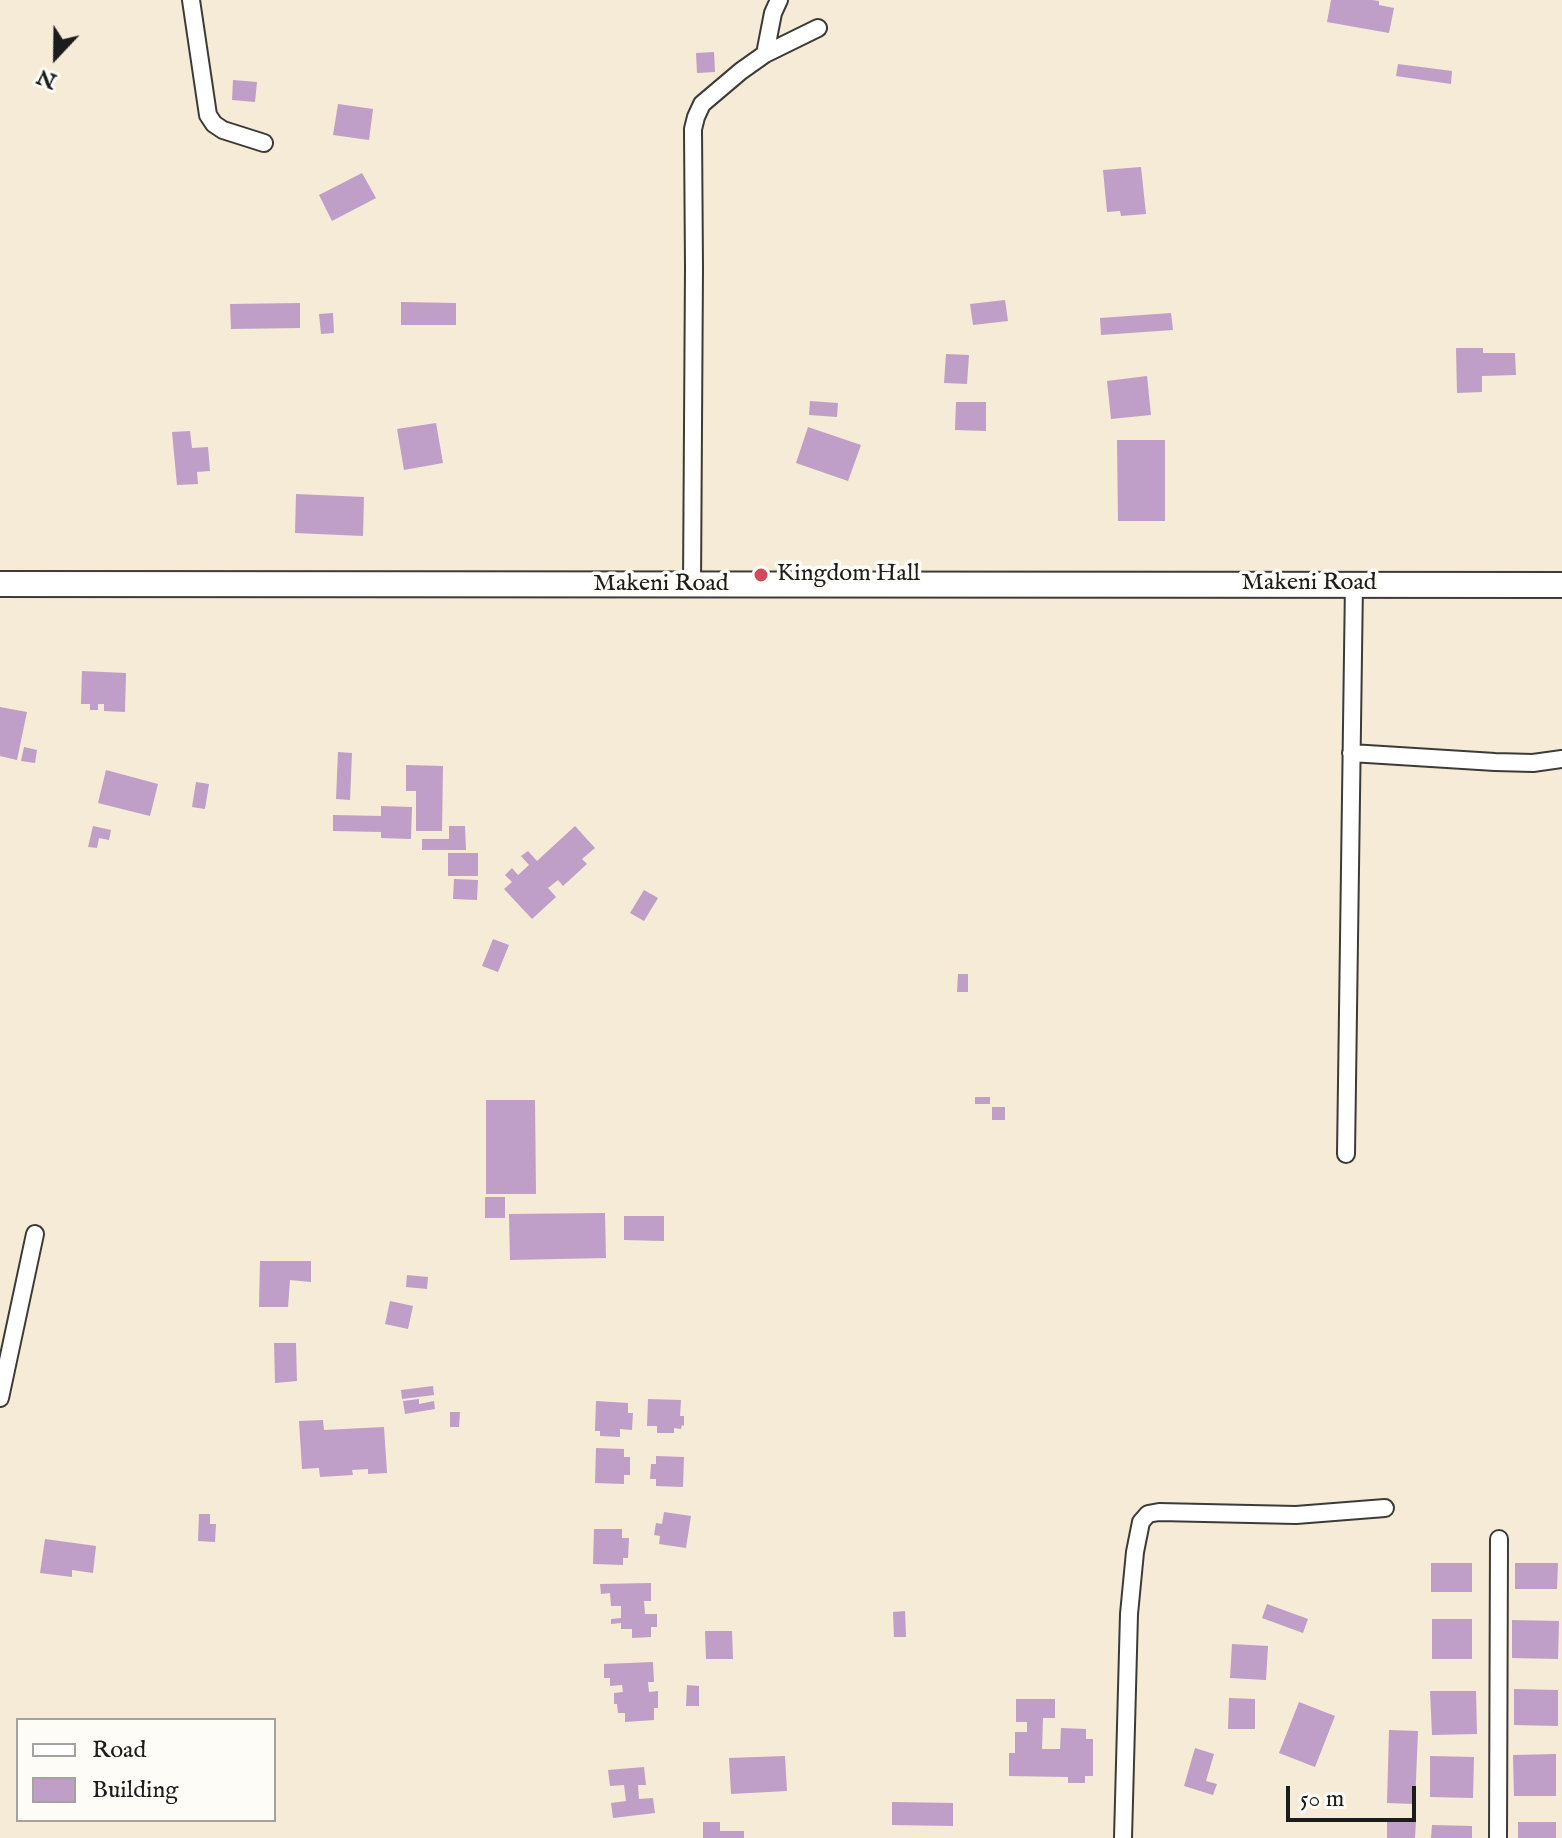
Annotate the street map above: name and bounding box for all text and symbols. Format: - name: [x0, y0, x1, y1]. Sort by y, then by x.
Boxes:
- north arrow: [16, 16, 96, 96]
- text: N: [33, 62, 61, 95]
- place label: Kingdom Hall: [777, 561, 920, 589]
- marker: Kingdom Hall: [752, 566, 770, 584]
- street label: Makeni Road: [1241, 570, 1377, 598]
- street label: Makeni Road: [593, 571, 729, 599]
- legend: [16, 1718, 276, 1822]
- text: Road: [92, 1735, 146, 1766]
- scale bar: [1290, 1770, 1420, 1820]
- text: Building: [92, 1775, 178, 1806]
- text: 50 m: [1300, 1784, 1344, 1815]

